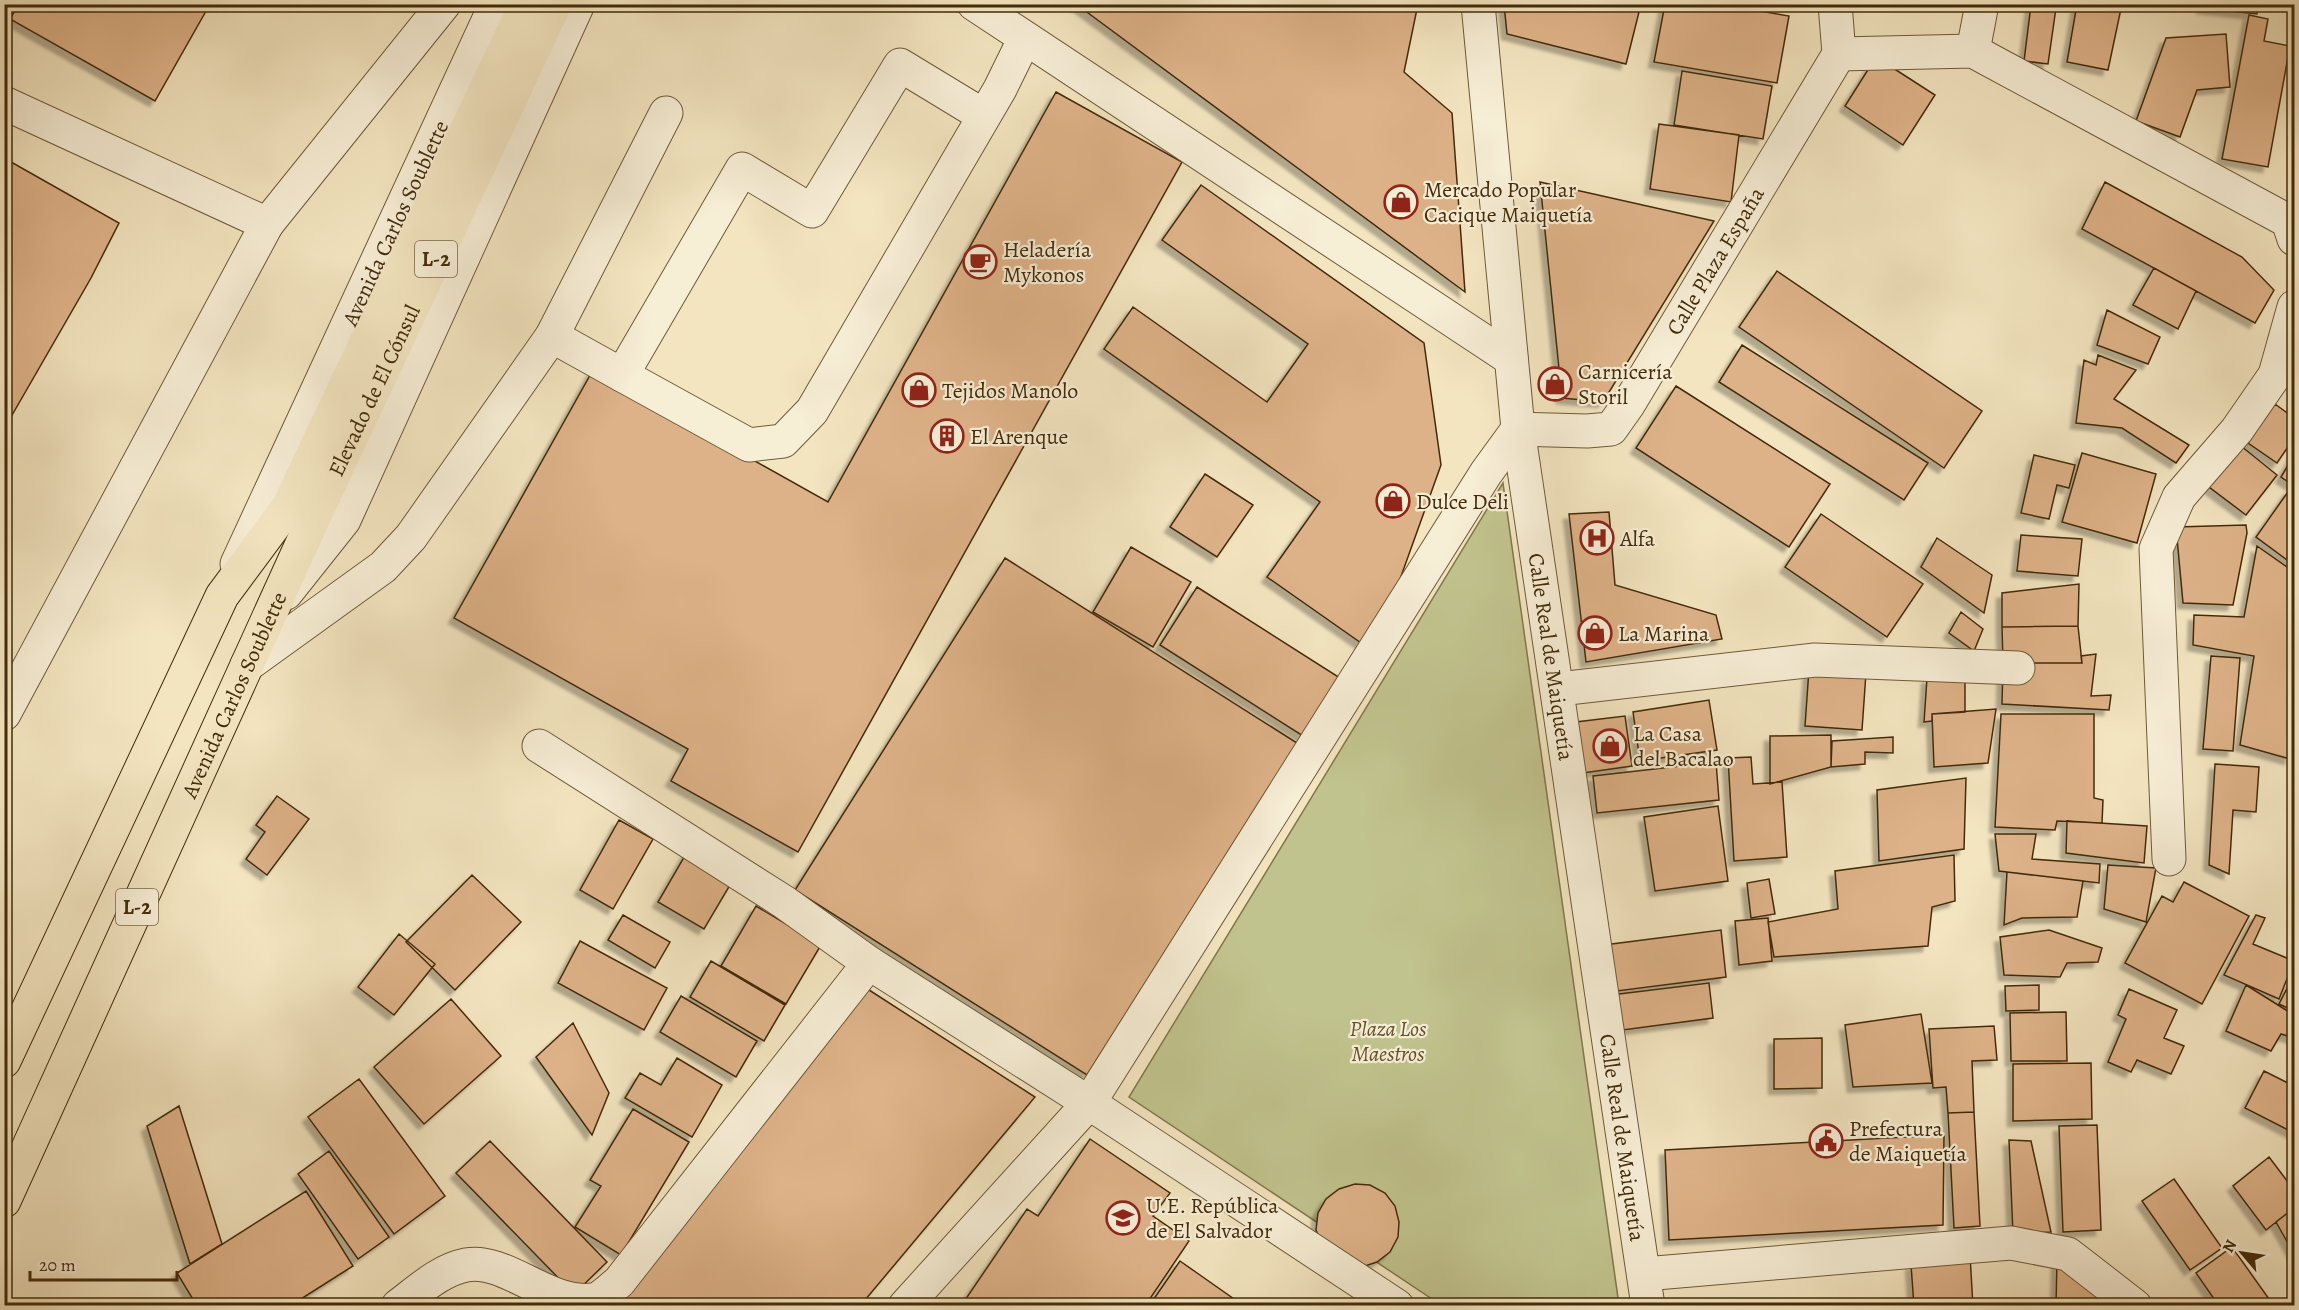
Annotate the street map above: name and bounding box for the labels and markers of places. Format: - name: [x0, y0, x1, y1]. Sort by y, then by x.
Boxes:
- place label: Mercado Popular Cacique Maiquetía: [1424, 175, 1593, 230]
- shop icon: Mercado Popular Cacique Maiquetía: [1383, 184, 1419, 220]
- place label: Heladería Mykonos: [1003, 235, 1092, 290]
- cafe icon: Heladería Mykonos: [962, 244, 998, 280]
- place label: Carnicería Storil: [1578, 357, 1673, 412]
- shop icon: Carnicería Storil: [1537, 366, 1573, 402]
- shop icon: Tejidos Manolo: [901, 372, 937, 408]
- place label: Tejidos Manolo: [942, 376, 1078, 406]
- building icon: El Arenque: [929, 418, 965, 454]
- place label: El Arenque: [970, 422, 1068, 452]
- shop icon: Dulce Deli: [1375, 483, 1411, 519]
- place label: Dulce Deli: [1416, 487, 1509, 517]
- hospital icon: Alfa: [1579, 520, 1615, 556]
- place label: Alfa: [1619, 524, 1656, 554]
- shop icon: La Marina: [1577, 615, 1613, 651]
- place label: La Marina: [1618, 619, 1710, 649]
- place label: La Casa del Bacalao: [1633, 719, 1734, 774]
- shop icon: La Casa del Bacalao: [1592, 728, 1628, 764]
- place label: Prefectura de Maiquetía: [1849, 1114, 1967, 1169]
- public building icon: Prefectura de Maiquetía: [1808, 1123, 1844, 1159]
- place label: U.E. República de El Salvador: [1146, 1191, 1279, 1246]
- school or university icon: U.E. República de El Salvador: [1105, 1200, 1141, 1236]

